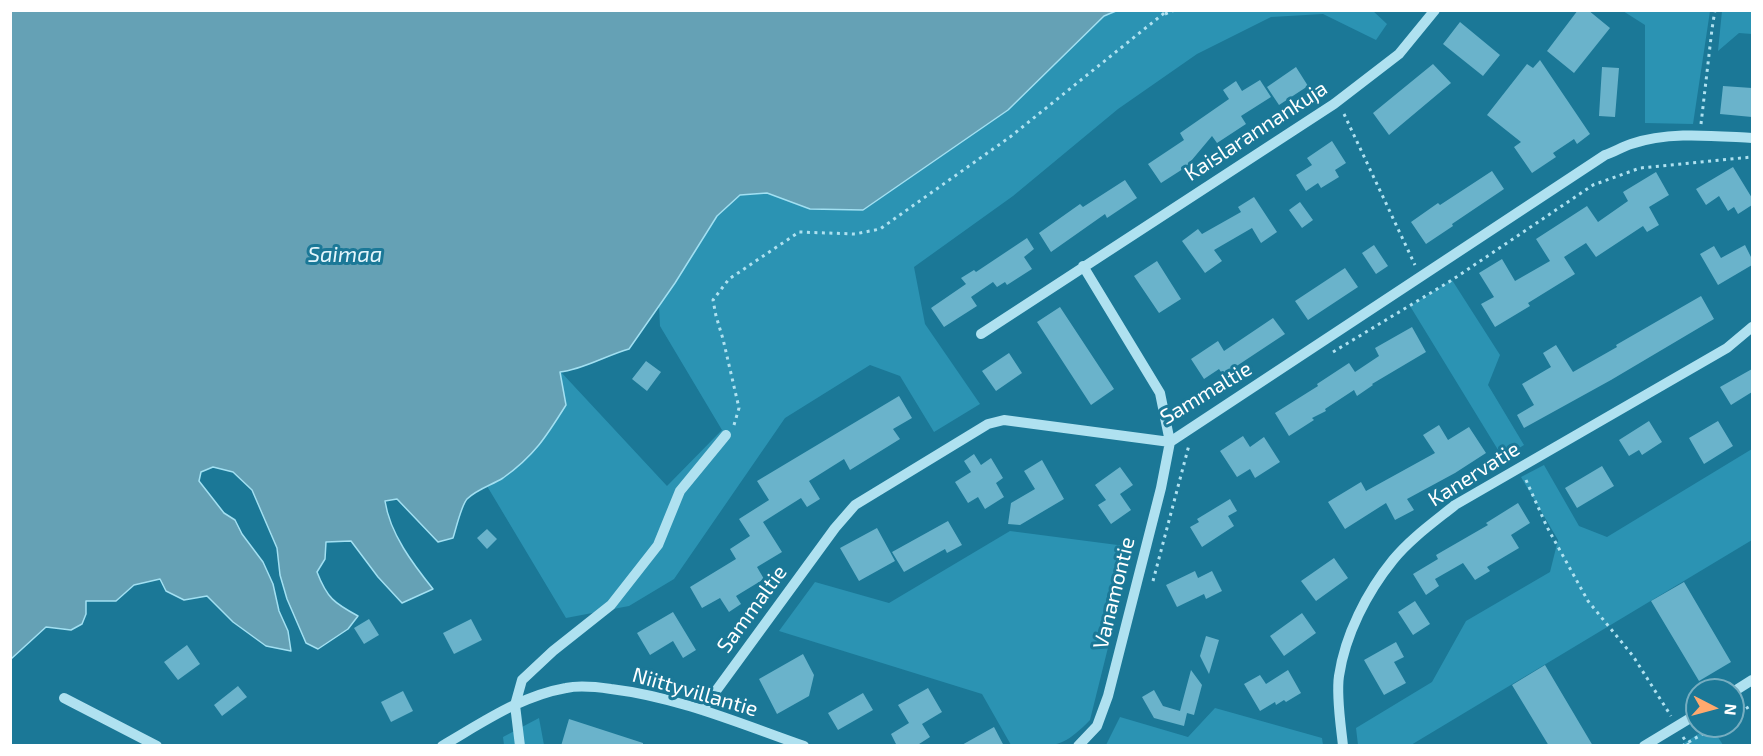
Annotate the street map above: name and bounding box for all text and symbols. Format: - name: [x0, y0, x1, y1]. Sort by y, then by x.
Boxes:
- street label: Kaislarannankuja: [1180, 75, 1332, 187]
- water label: Saimaa: [308, 242, 382, 268]
- street label: Sammaltie: [1156, 356, 1256, 430]
- street label: Kanervatie: [1424, 436, 1524, 512]
- street label: Vanamontie: [1088, 534, 1140, 652]
- street label: Sammaltie: [712, 560, 792, 658]
- street label: Niittyvillantie: [629, 662, 761, 722]
- north arrow: [1685, 678, 1745, 738]
- text: N: [1721, 703, 1741, 716]

